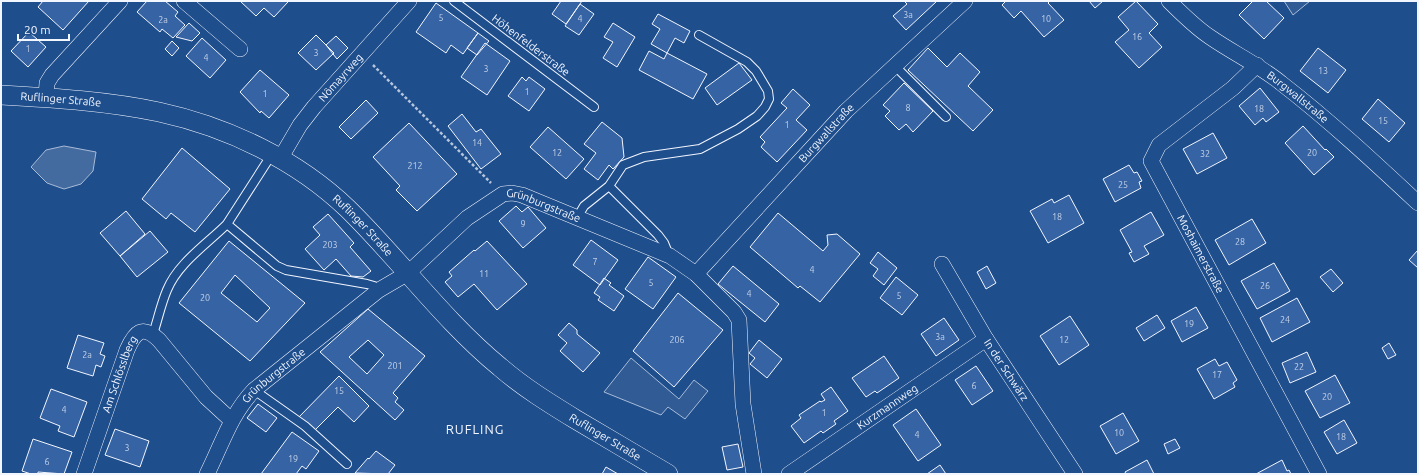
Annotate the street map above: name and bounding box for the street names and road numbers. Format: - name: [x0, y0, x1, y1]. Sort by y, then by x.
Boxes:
- street label: Höhenfelderstraße: [490, 12, 572, 78]
- street label: Nömayrweg: [316, 51, 365, 104]
- street label: Burgwallstraße: [1265, 68, 1331, 125]
- street label: Ruflinger Straße: [20, 90, 102, 109]
- street label: Burgwallstraße: [796, 101, 856, 165]
- street label: Grünburgstraße: [506, 187, 582, 225]
- street label: Ruflinger Straße: [330, 192, 395, 258]
- street label: Moshaimerstraße: [1175, 213, 1227, 295]
- street label: Am Schlösslberg: [100, 333, 139, 414]
- street label: In der Schwärz: [982, 337, 1031, 403]
- street label: Grünburgstraße: [239, 345, 308, 405]
- street label: Kurzmannweg: [855, 382, 920, 432]
- street label: Ruflinger Straße: [567, 411, 643, 463]

